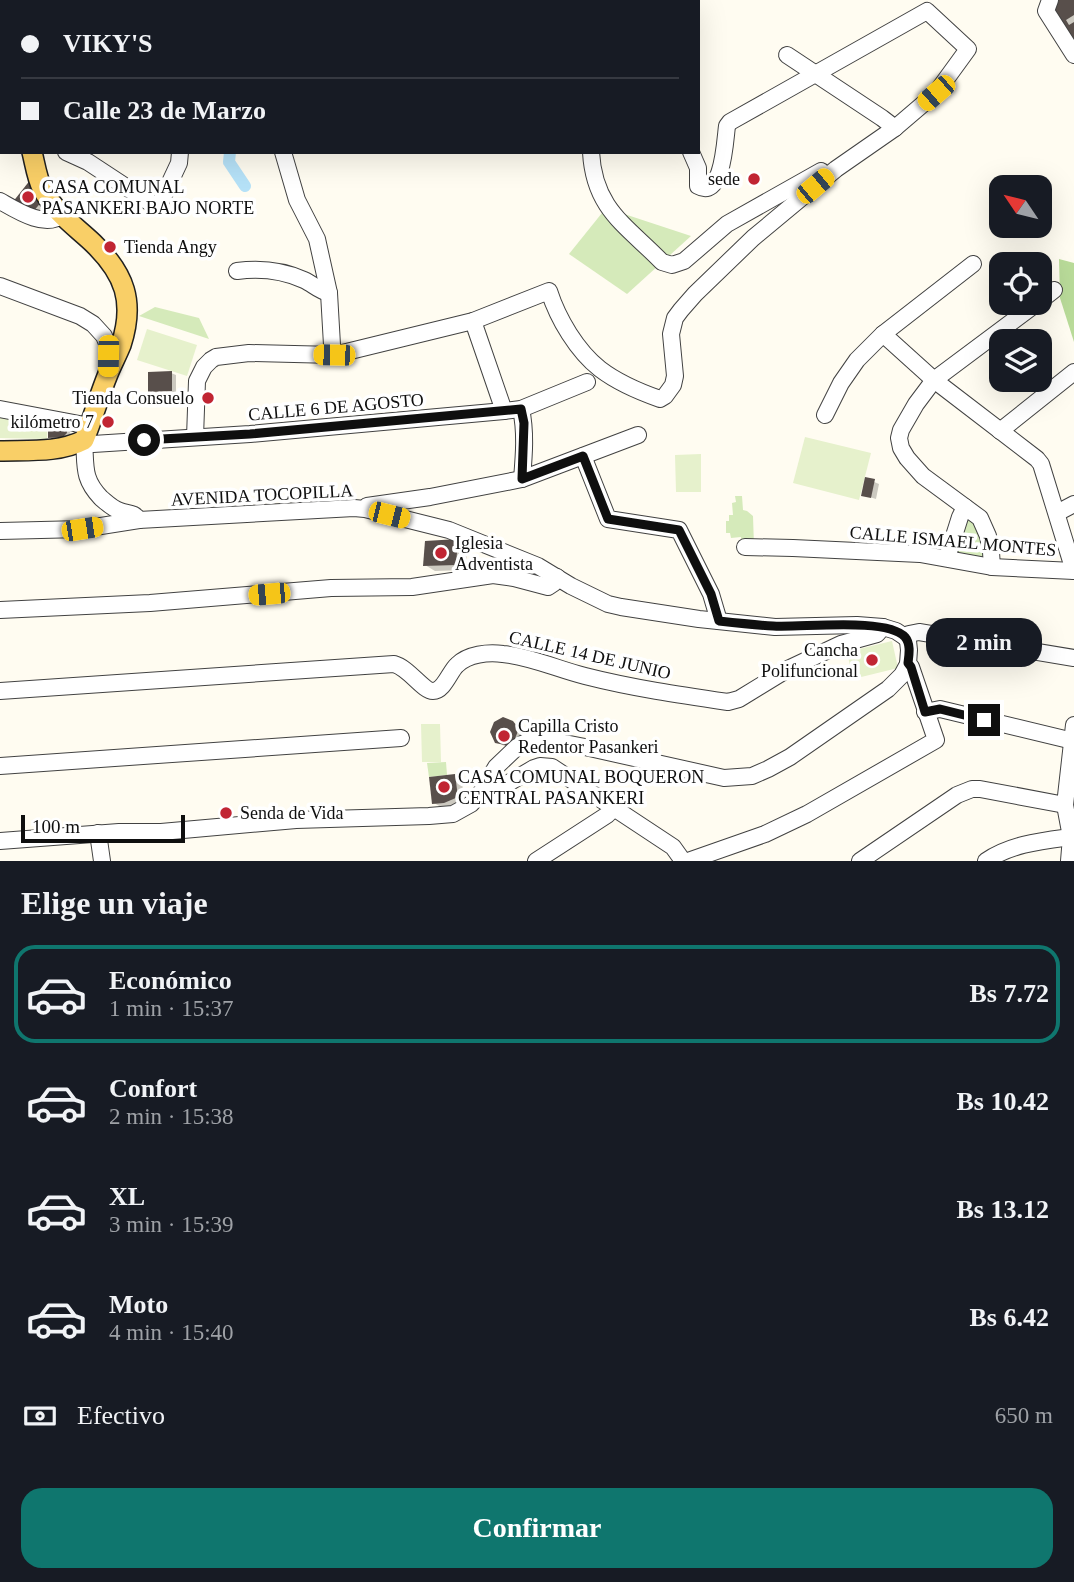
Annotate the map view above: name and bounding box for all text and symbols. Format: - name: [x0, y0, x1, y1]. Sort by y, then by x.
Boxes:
- text: VIKY'S: [63, 29, 153, 58]
- car: [914, 71, 959, 115]
- text: Calle 23 de Marzo: [63, 96, 266, 125]
- car: [793, 164, 838, 208]
- place label: sede: [708, 169, 740, 189]
- marker: sede: [746, 171, 762, 187]
- north arrow: [989, 175, 1052, 238]
- map controls: [989, 175, 1052, 392]
- place label: CASA COMUNAL PASANKERI BAJO NORTE: [42, 177, 254, 218]
- marker: CASA COMUNAL PASANKERI BAJO NORTE: [20, 189, 36, 205]
- place label: Tienda Angy: [124, 237, 217, 257]
- marker: Tienda Angy: [102, 239, 118, 255]
- button: locate: [989, 252, 1052, 315]
- button: layers: [989, 329, 1052, 392]
- car: [98, 335, 119, 377]
- car: [313, 344, 356, 366]
- place label: Tienda Consuelo: [72, 388, 194, 408]
- street label: CALLE 6 DE AGOSTO: [247, 389, 425, 425]
- marker: Tienda Consuelo: [200, 390, 216, 406]
- place label: kilómetro 7: [11, 412, 94, 432]
- marker: kilómetro 7: [100, 414, 116, 430]
- route start: [128, 424, 160, 456]
- street label: AVENIDA TOCOPILLA: [170, 480, 354, 510]
- car: [367, 500, 412, 530]
- car: [60, 515, 105, 543]
- street label: CALLE ISMAEL MONTES: [849, 522, 1057, 560]
- place label: Iglesia Adventista: [455, 533, 533, 574]
- marker: Iglesia Adventista: [433, 545, 449, 561]
- car: [248, 582, 291, 606]
- callout: 2 min: [926, 618, 1042, 668]
- street label: CALLE 14 DE JUNIO: [507, 627, 673, 683]
- text: 2 min: [956, 630, 1012, 655]
- place label: Cancha Polifuncional: [761, 640, 858, 681]
- marker: Cancha Polifuncional: [864, 652, 880, 668]
- route end: [968, 704, 1000, 736]
- place label: Capilla Cristo Redentor Pasankeri: [518, 716, 658, 757]
- marker: Capilla Cristo Redentor Pasankeri: [496, 728, 512, 744]
- place label: CASA COMUNAL BOQUERON CENTRAL PASANKERI: [458, 767, 704, 808]
- marker: CASA COMUNAL BOQUERON CENTRAL PASANKERI: [436, 779, 452, 795]
- place label: Senda de Vida: [240, 803, 344, 823]
- marker: Senda de Vida: [218, 805, 234, 821]
- scale bar: [21, 812, 186, 844]
- text: 100 m: [32, 816, 80, 837]
- text: Elige un viaje: [21, 885, 208, 921]
- icon: car: [25, 963, 88, 1026]
- text: Económico: [109, 966, 232, 995]
- text: Bs 7.72: [970, 979, 1049, 1008]
- text: 1 min · 15:37: [109, 996, 234, 1021]
- icon: car: [25, 1071, 88, 1134]
- text: Confort: [109, 1074, 197, 1103]
- text: Bs 10.42: [957, 1087, 1049, 1116]
- text: 2 min · 15:38: [109, 1104, 234, 1129]
- icon: car: [25, 1179, 88, 1242]
- text: XL: [109, 1182, 145, 1211]
- text: Bs 13.12: [957, 1195, 1049, 1224]
- text: 3 min · 15:39: [109, 1212, 234, 1237]
- icon: car: [25, 1287, 88, 1350]
- text: Moto: [109, 1290, 168, 1319]
- text: Bs 6.42: [970, 1303, 1049, 1332]
- text: 4 min · 15:40: [109, 1320, 234, 1345]
- icon: cash: [21, 1397, 59, 1435]
- text: Efectivo: [77, 1401, 165, 1430]
- text: 650 m: [995, 1403, 1053, 1428]
- button: Confirmar: [21, 1488, 1053, 1568]

